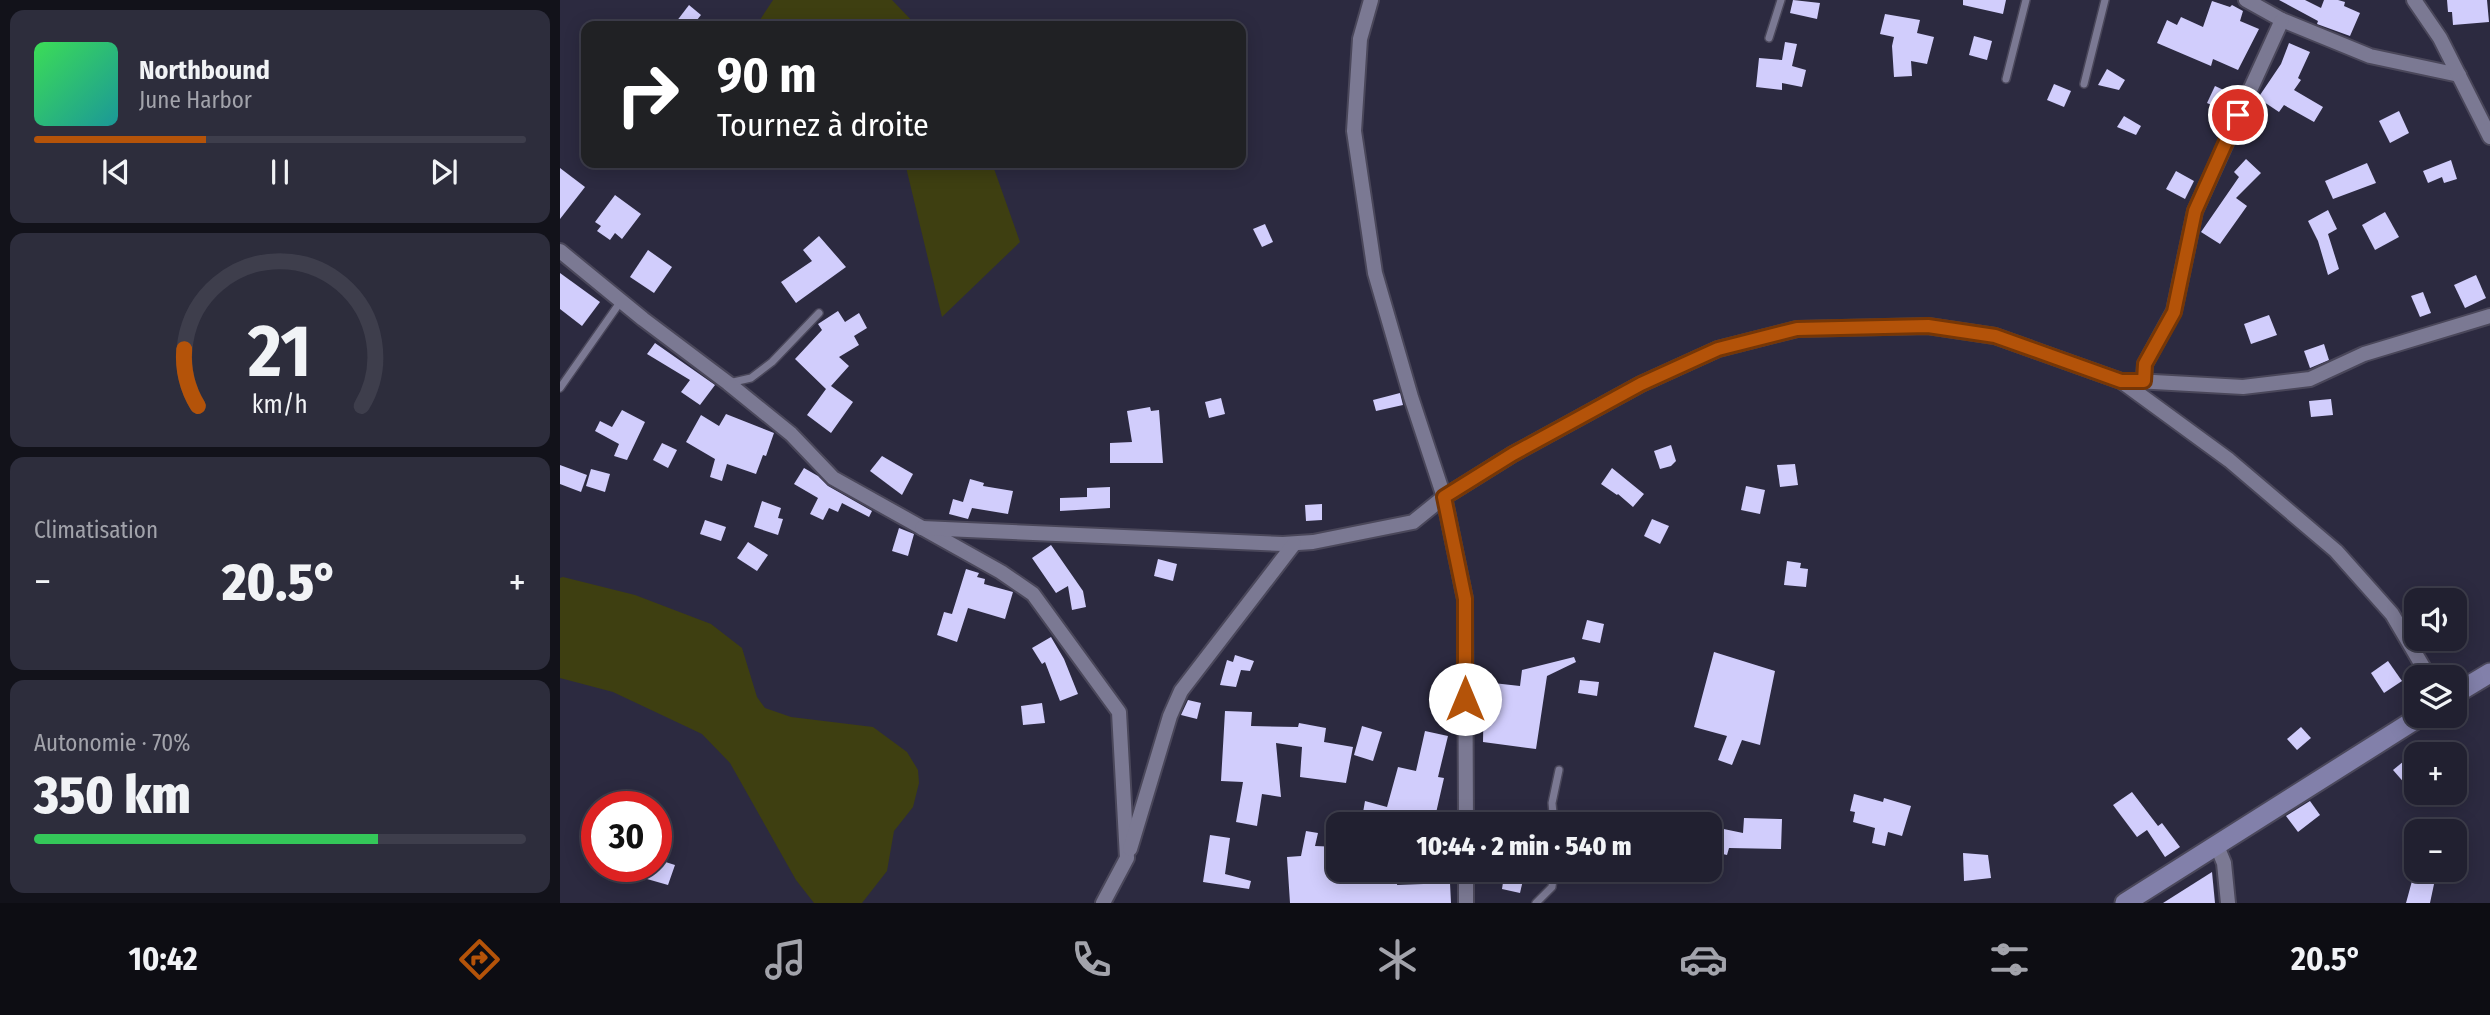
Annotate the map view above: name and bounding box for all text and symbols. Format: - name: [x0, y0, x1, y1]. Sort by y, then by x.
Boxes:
- text: 90 m: [717, 46, 817, 105]
- icon: right: [602, 49, 693, 140]
- text: Northbound: [139, 55, 270, 86]
- pin: [2208, 85, 2268, 145]
- text: June Harbor: [139, 86, 252, 114]
- icon: arrive: [2219, 96, 2257, 134]
- text: Tournez à droite: [717, 106, 929, 144]
- icon: previous: [97, 153, 135, 191]
- icon: pause: [261, 153, 299, 191]
- icon: next: [425, 153, 463, 191]
- text: 21: [247, 308, 312, 395]
- text: km/h: [252, 390, 308, 420]
- text: Climatisation: [34, 516, 158, 544]
- text: 20.5°: [222, 551, 338, 614]
- text: −: [34, 559, 51, 605]
- text: +: [509, 559, 526, 605]
- map controls: [2404, 588, 2467, 882]
- button: sound: [2404, 588, 2467, 651]
- position arrow: [1428, 662, 1502, 736]
- button: layers: [2404, 665, 2467, 728]
- text: Autonomie · 70%: [34, 729, 190, 757]
- button: +: [2404, 742, 2467, 805]
- text: 350 km: [34, 764, 191, 827]
- speed limit sign: 30: [581, 791, 672, 882]
- button: −: [2404, 819, 2467, 882]
- text: 10:44 · 2 min · 540 m: [1416, 831, 1632, 862]
- icon: directions: [455, 935, 504, 984]
- icon: music: [761, 935, 810, 984]
- icon: phone: [1067, 935, 1116, 984]
- icon: climate: [1373, 935, 1422, 984]
- icon: car: [1679, 935, 1728, 984]
- icon: filters: [1985, 935, 2034, 984]
- text: 10:42: [129, 940, 198, 978]
- text: 20.5°: [2291, 940, 2361, 978]

